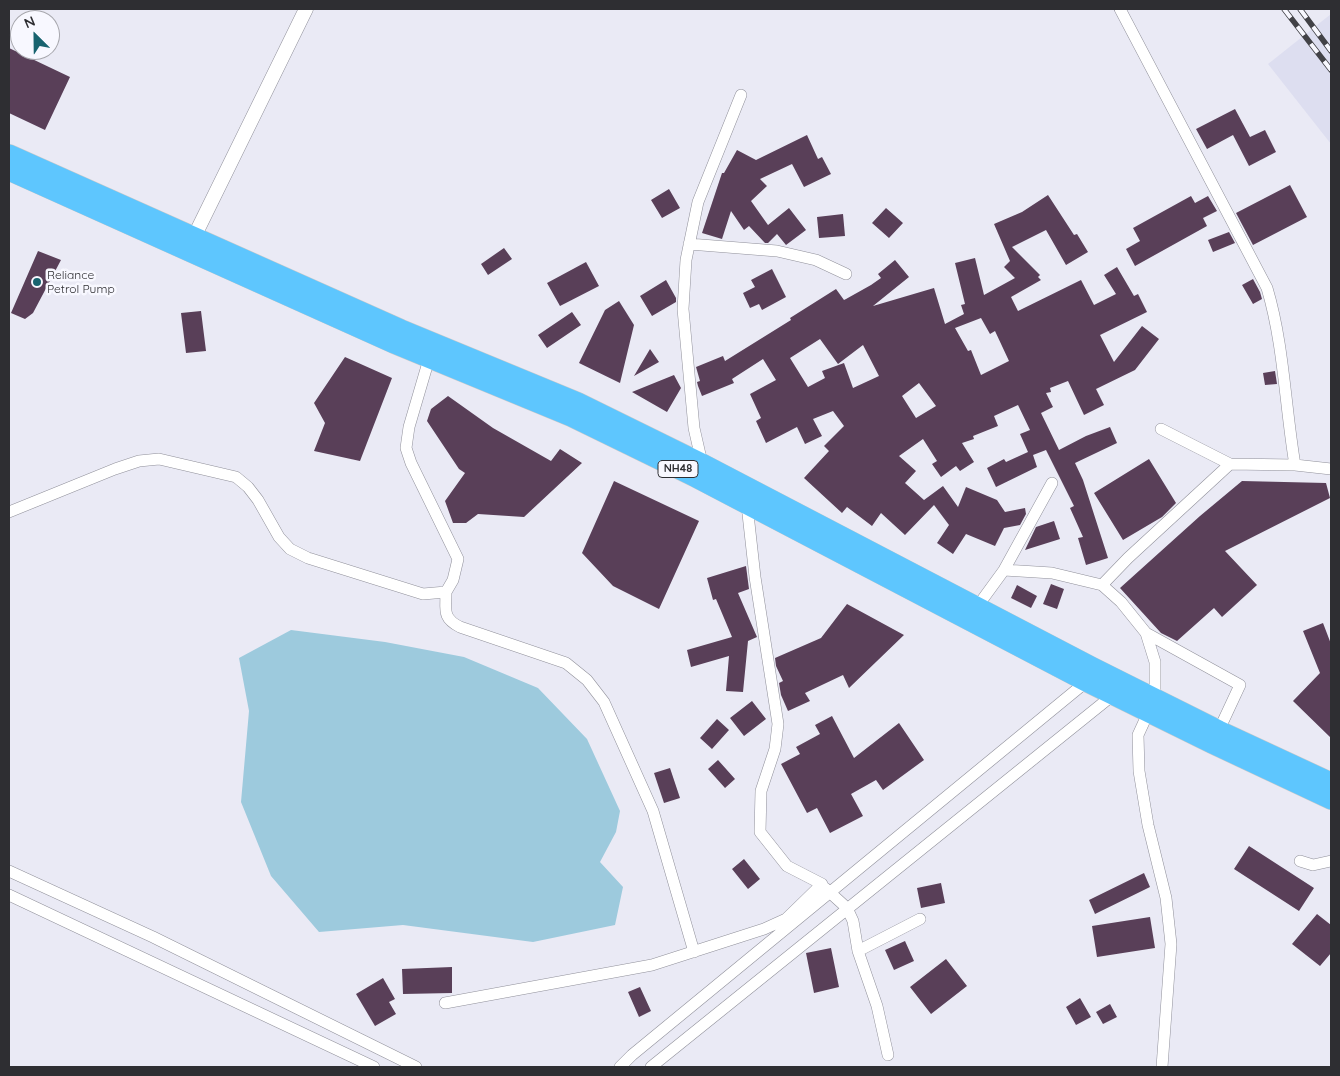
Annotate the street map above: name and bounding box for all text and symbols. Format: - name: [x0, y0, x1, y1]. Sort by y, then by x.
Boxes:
- north arrow: [10, 10, 60, 60]
- text: N: [21, 12, 38, 32]
- place label: Reliance Petrol Pump: [47, 268, 115, 296]
- marker: Reliance Petrol Pump: [31, 276, 43, 288]
- road number: NH48: [658, 460, 698, 478]

